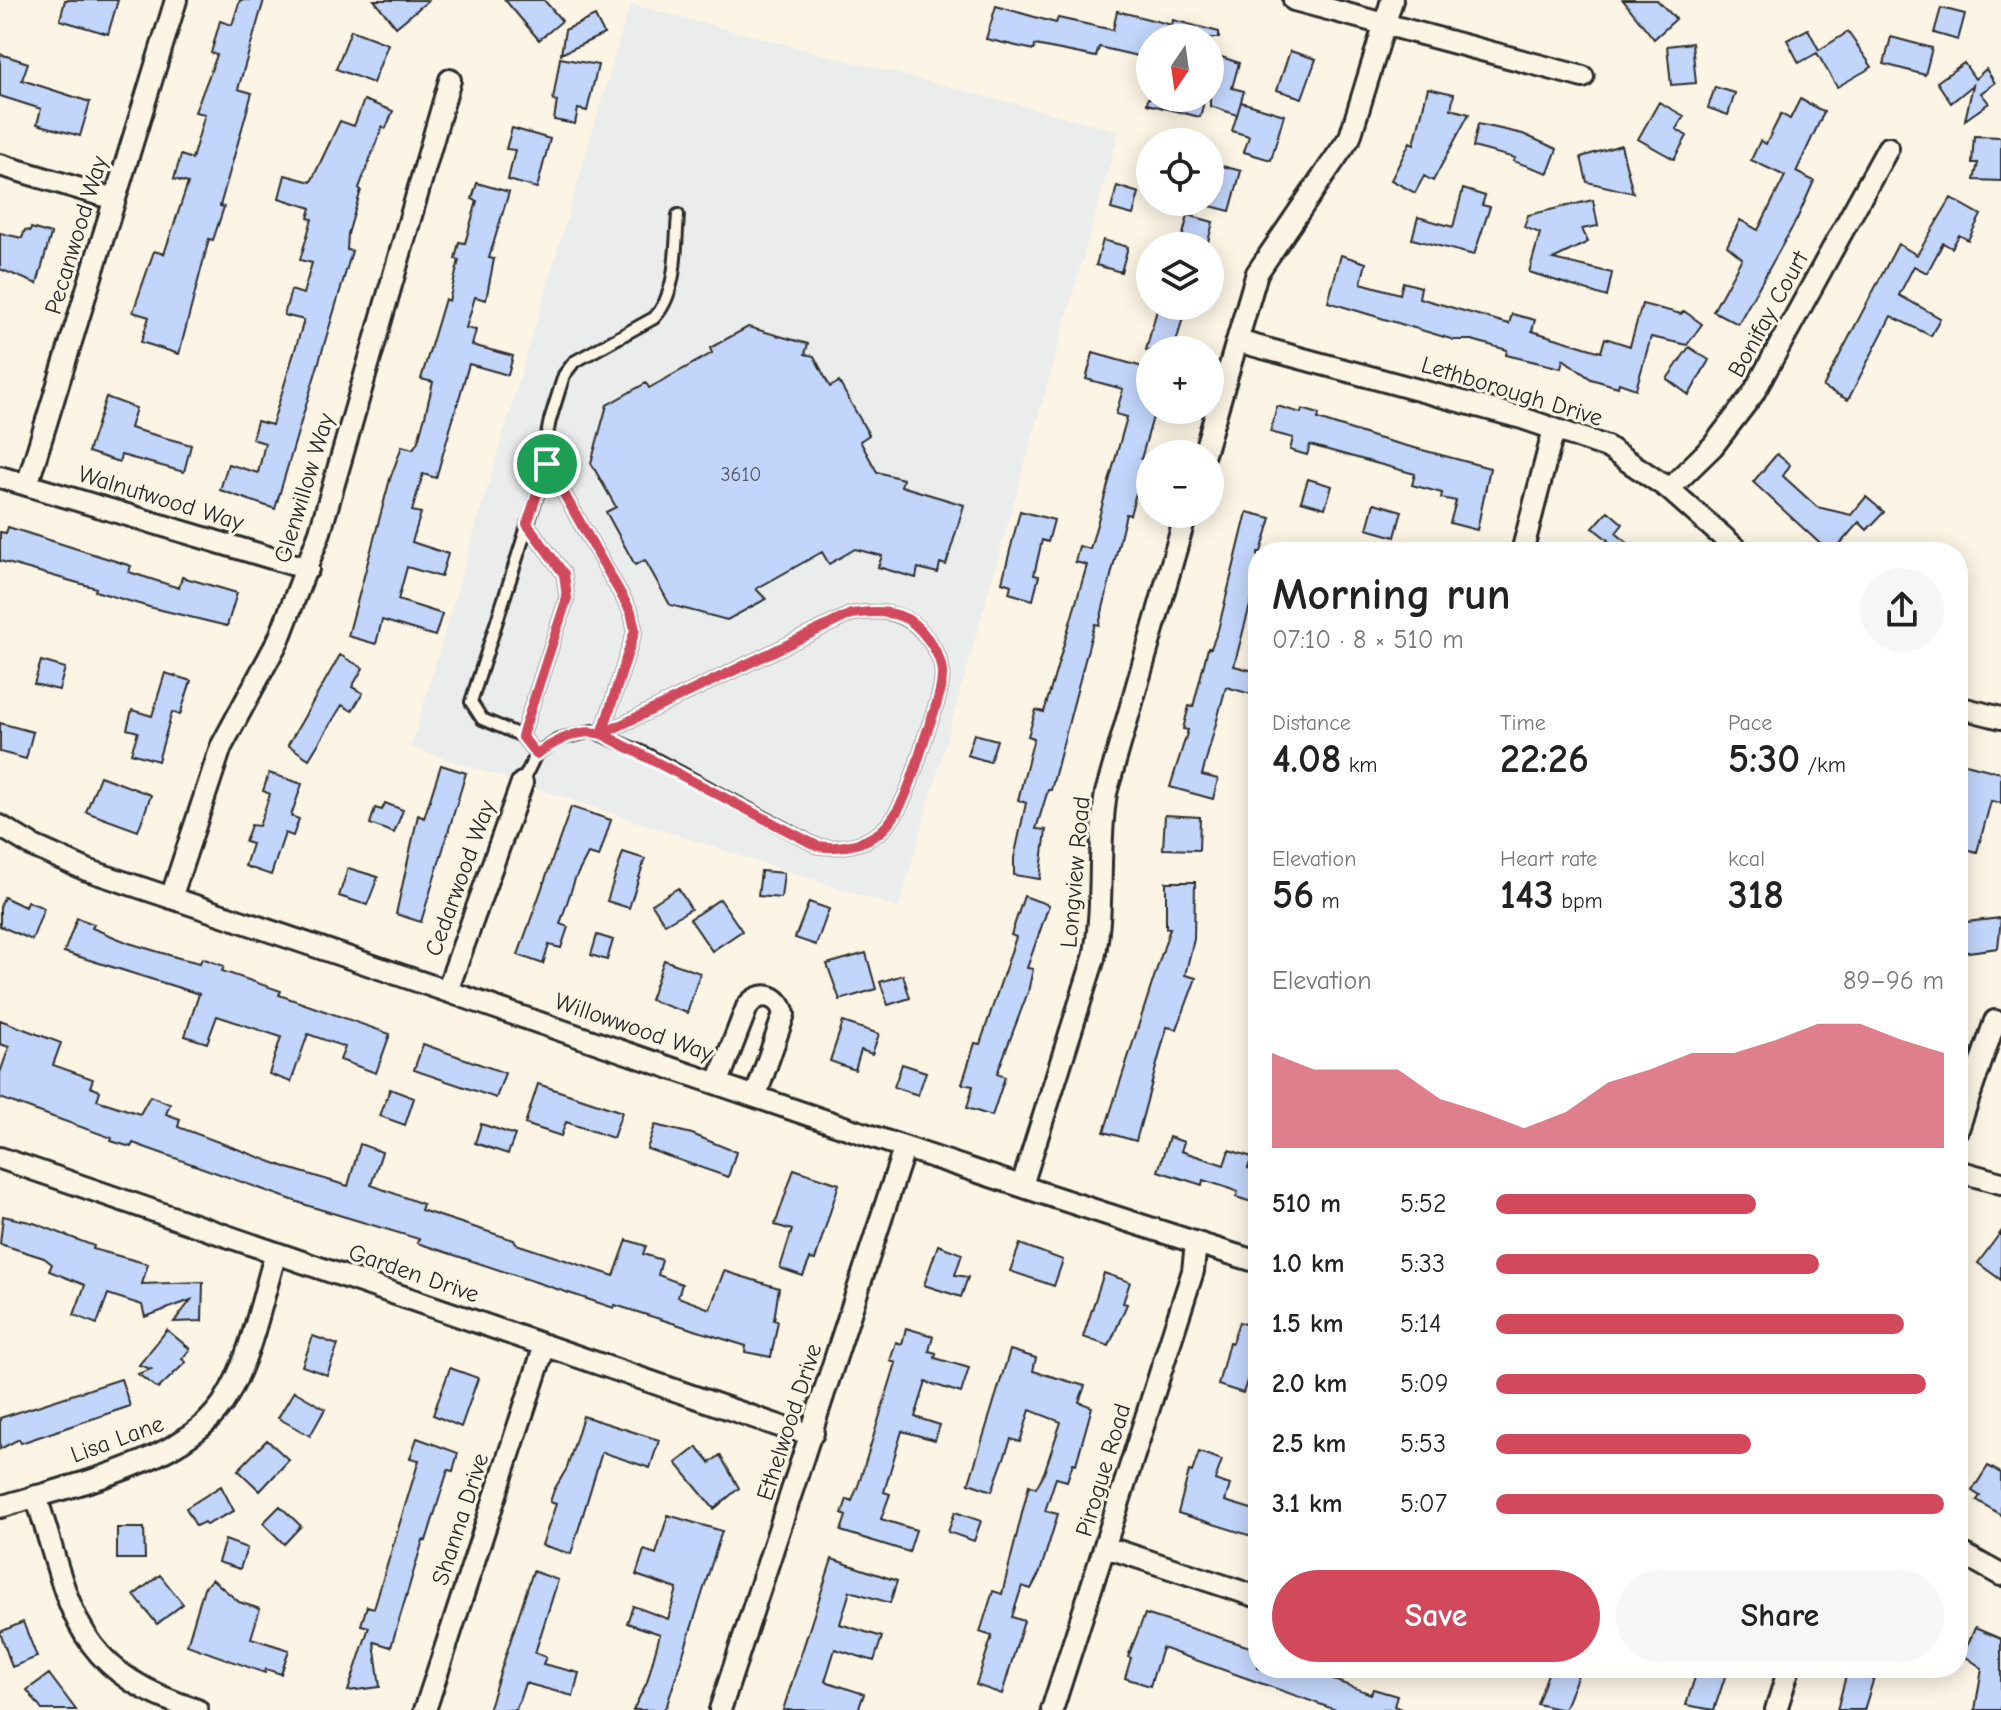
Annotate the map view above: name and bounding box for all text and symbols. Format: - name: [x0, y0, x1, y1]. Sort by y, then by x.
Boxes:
- north arrow: [1136, 24, 1224, 112]
- map controls: [1136, 24, 1224, 528]
- button: locate: [1136, 128, 1224, 216]
- street label: Pecanwood Way: [39, 152, 113, 318]
- button: layers: [1136, 232, 1224, 320]
- street label: Bonifay Court: [1722, 245, 1815, 382]
- button: +: [1136, 336, 1224, 424]
- street label: Lethborough Drive: [1418, 350, 1606, 432]
- street label: Glenwillow Way: [268, 409, 340, 566]
- pin: [513, 430, 581, 498]
- button: −: [1136, 440, 1224, 528]
- icon: arrive: [525, 442, 569, 486]
- street label: Walnutwood Way: [75, 460, 247, 537]
- house number: 3610: [720, 463, 762, 486]
- button: share: [1860, 568, 1944, 652]
- text: Morning run: [1272, 569, 1511, 620]
- text: 07:10 · 8 × 510 m: [1272, 625, 1464, 655]
- text: Distance: [1272, 710, 1351, 736]
- text: Time: [1500, 710, 1546, 736]
- text: Pace: [1728, 710, 1772, 736]
- text: 4.08: [1272, 736, 1341, 782]
- text: 22:26: [1500, 736, 1589, 782]
- text: 5:30: [1728, 736, 1800, 782]
- text: km: [1341, 752, 1378, 778]
- text: /km: [1800, 752, 1846, 778]
- street label: Longview Road: [1054, 795, 1096, 949]
- street label: Cedarwood Way: [419, 796, 501, 960]
- text: Elevation: [1272, 846, 1356, 872]
- text: Heart rate: [1500, 846, 1597, 872]
- text: kcal: [1728, 846, 1765, 872]
- text: 56: [1272, 872, 1314, 918]
- text: 143: [1500, 872, 1554, 918]
- text: 318: [1728, 872, 1784, 918]
- text: m: [1314, 888, 1340, 914]
- text: bpm: [1554, 888, 1603, 914]
- text: Elevation: [1272, 966, 1372, 996]
- text: 89–96 m: [1843, 966, 1944, 996]
- street label: Willowwood Way: [551, 987, 717, 1067]
- text: 510 m: [1272, 1189, 1341, 1219]
- text: 5:52: [1400, 1189, 1447, 1219]
- street label: Garden Drive: [345, 1238, 483, 1308]
- text: 1.0 km: [1272, 1249, 1344, 1279]
- text: 5:33: [1400, 1249, 1445, 1279]
- text: 1.5 km: [1272, 1309, 1343, 1339]
- text: 5:14: [1400, 1309, 1442, 1339]
- street label: Ethelwood Drive: [750, 1340, 828, 1504]
- text: 2.0 km: [1272, 1369, 1347, 1399]
- text: 5:09: [1400, 1369, 1448, 1399]
- street label: Pirogue Road: [1070, 1400, 1136, 1540]
- street label: Lisa Lane: [67, 1409, 167, 1469]
- text: 2.5 km: [1272, 1429, 1346, 1459]
- text: 5:53: [1400, 1429, 1446, 1459]
- street label: Shanna Drive: [426, 1449, 494, 1589]
- text: 3.1 km: [1272, 1489, 1342, 1519]
- text: 5:07: [1400, 1489, 1447, 1519]
- button: Save: [1272, 1570, 1600, 1662]
- button: Share: [1616, 1570, 1944, 1662]

